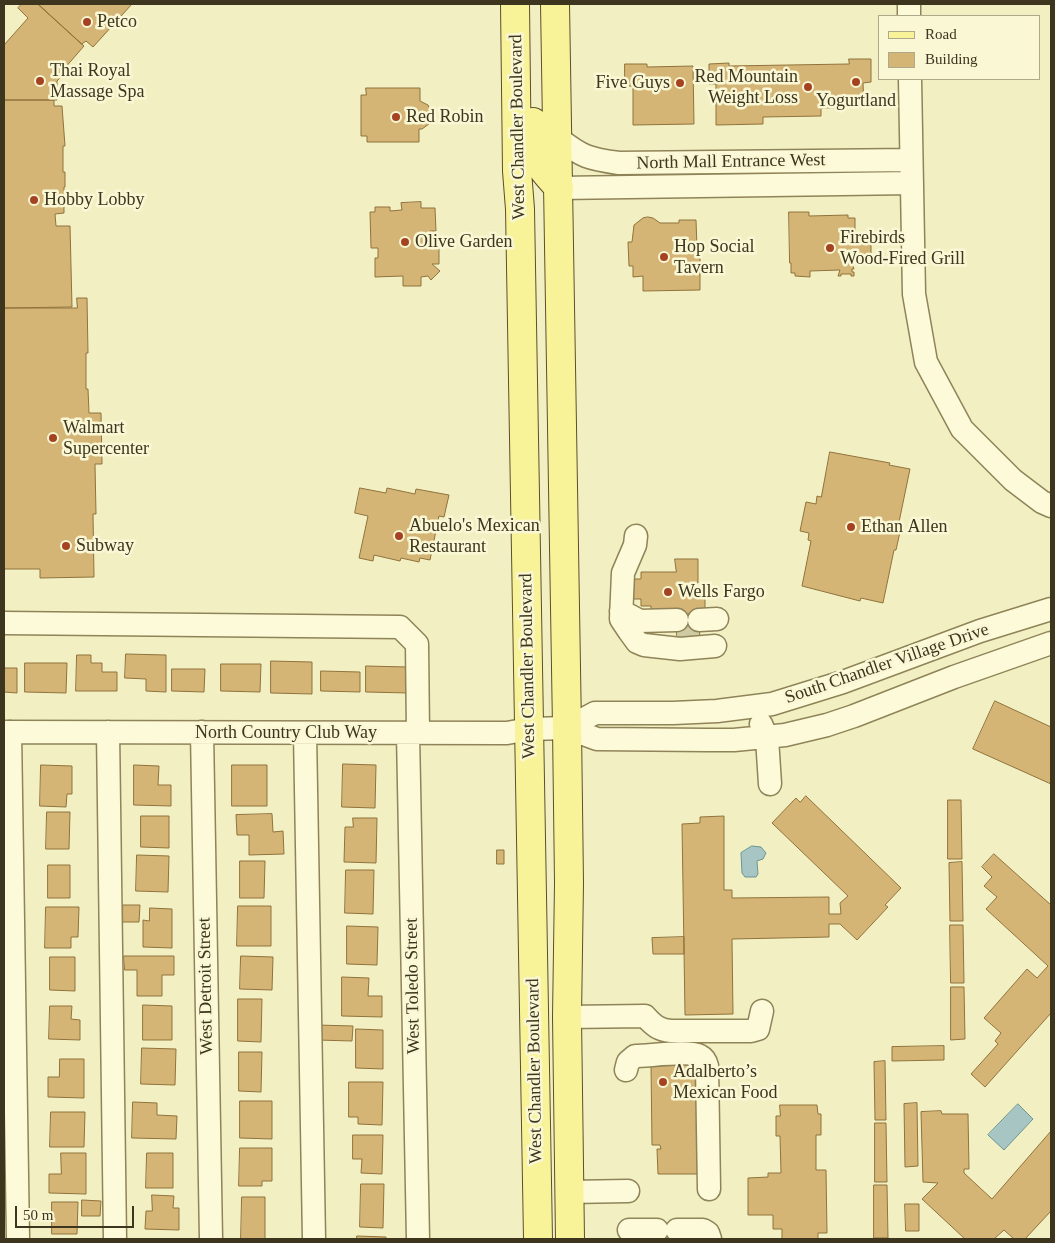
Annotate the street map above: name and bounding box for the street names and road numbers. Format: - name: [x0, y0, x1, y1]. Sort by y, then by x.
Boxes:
- street label: West Chandler Boulevard: [506, 34, 530, 220]
- street label: North Mall Entrance West: [636, 150, 826, 174]
- street label: West Chandler Boulevard: [516, 573, 540, 759]
- street label: South Chandler Village Drive: [782, 619, 992, 709]
- street label: North Country Club Way: [195, 722, 377, 744]
- street label: West Detroit Street: [194, 917, 218, 1055]
- street label: West Toledo Street: [401, 918, 425, 1054]
- street label: West Chandler Boulevard: [523, 978, 547, 1164]

